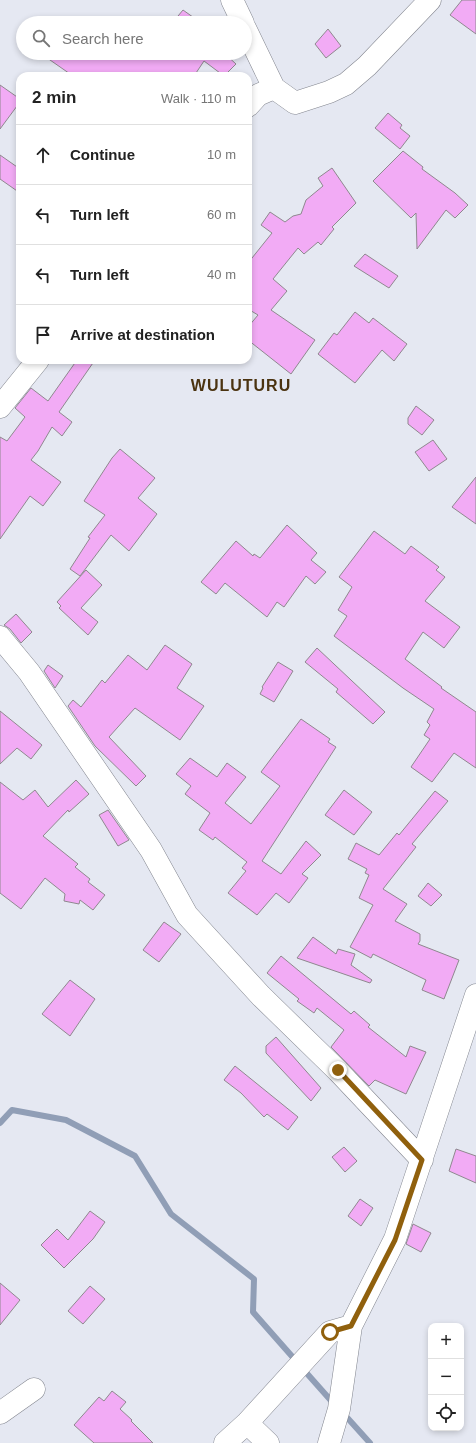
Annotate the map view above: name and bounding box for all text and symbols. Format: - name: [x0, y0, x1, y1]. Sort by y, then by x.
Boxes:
- search box: [16, 16, 252, 60]
- icon: search: [30, 27, 52, 49]
- text: Search here: [62, 30, 144, 47]
- text: 2 min: [32, 88, 76, 107]
- text: Walk · 110 m: [161, 91, 236, 106]
- icon: ahead: [32, 144, 54, 166]
- text: Continue: [70, 146, 135, 163]
- text: 10 m: [207, 147, 236, 162]
- icon: left: [32, 204, 54, 226]
- text: Turn left: [70, 206, 129, 223]
- text: 60 m: [207, 207, 236, 222]
- icon: left: [32, 264, 54, 286]
- text: Turn left: [70, 266, 129, 283]
- text: 40 m: [207, 267, 236, 282]
- icon: arrive: [32, 324, 54, 346]
- text: Arrive at destination: [70, 326, 215, 343]
- district label: WULUTURU: [191, 377, 291, 394]
- route end: [329, 1061, 347, 1079]
- route start: [321, 1323, 339, 1341]
- map controls: [428, 1323, 464, 1431]
- button: +: [428, 1323, 464, 1359]
- button: −: [428, 1359, 464, 1395]
- button: locate: [428, 1395, 464, 1431]

